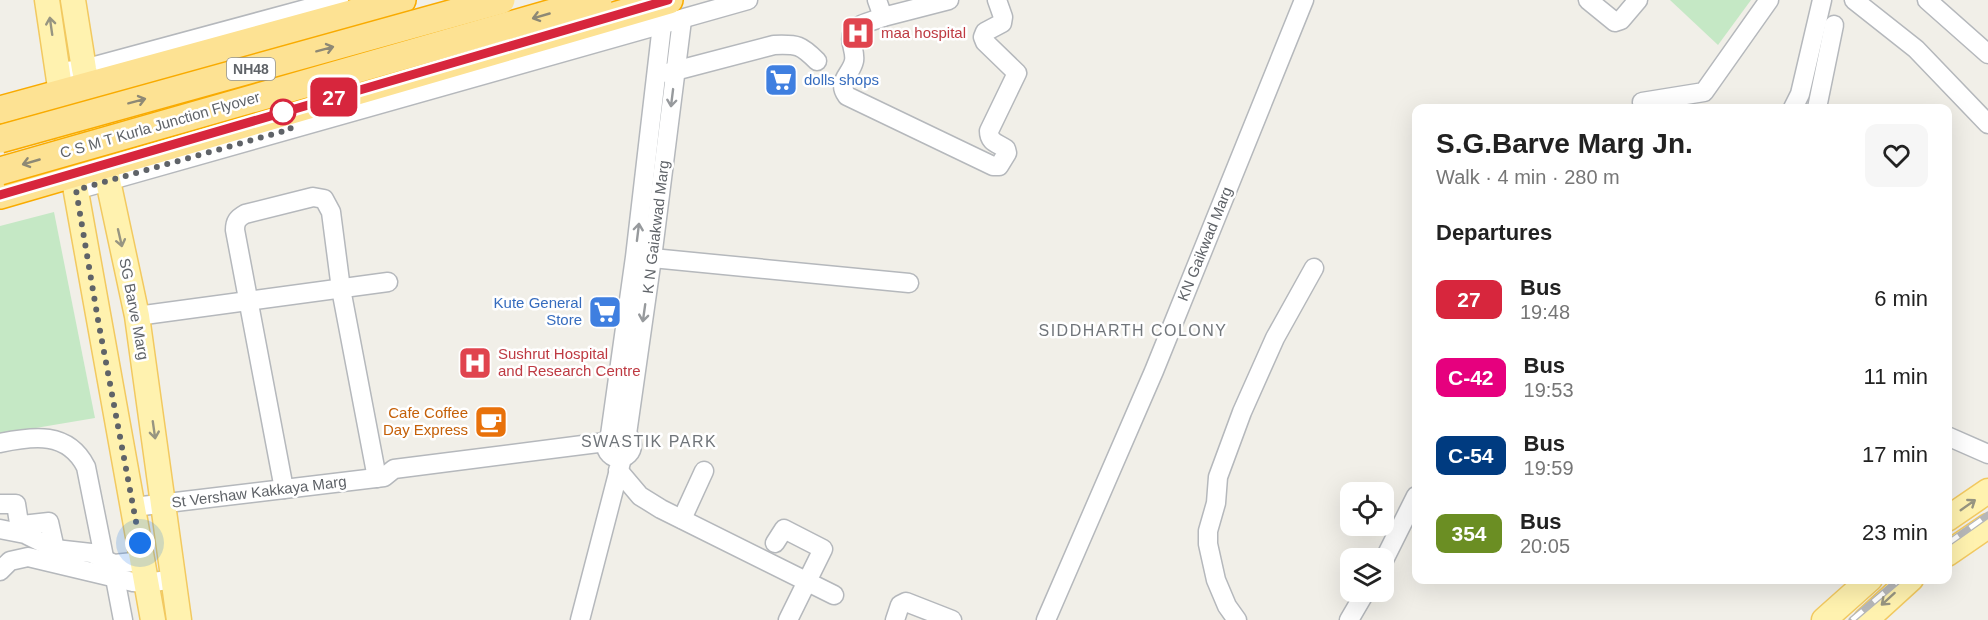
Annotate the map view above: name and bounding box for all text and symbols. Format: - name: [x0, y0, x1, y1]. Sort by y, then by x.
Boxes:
- one-way arrow: [532, 11, 551, 22]
- hospital icon: maa hospital: [840, 15, 876, 51]
- one-way arrow: [45, 16, 56, 36]
- place label: maa hospital: [881, 24, 966, 41]
- one-way arrow: [315, 43, 334, 54]
- road number: NH48: [227, 58, 275, 80]
- supermarket icon: dolls shops: [763, 62, 799, 98]
- place label: dolls shops: [804, 71, 879, 88]
- line badge: 27: [307, 78, 361, 116]
- text: 27: [322, 86, 346, 109]
- street label: C S M T Kurla Junction Flyover: [58, 88, 262, 161]
- one-way arrow: [666, 88, 677, 108]
- one-way arrow: [127, 95, 146, 106]
- unlabelled marker: [270, 99, 296, 125]
- button: heart: [1865, 124, 1928, 187]
- text: S.G.Barve Marg Jn.: [1436, 128, 1693, 159]
- one-way arrow: [22, 157, 41, 168]
- street label: K N Gaiakwad Marg: [639, 159, 672, 295]
- text: Walk · 4 min · 280 m: [1436, 166, 1620, 188]
- street label: KN Gaikwad Marg: [1174, 184, 1235, 303]
- text: Departures: [1436, 220, 1552, 245]
- one-way arrow: [633, 222, 644, 242]
- one-way arrow: [115, 228, 126, 247]
- street label: SG Barve Marg: [116, 257, 153, 361]
- text: Bus: [1520, 275, 1562, 300]
- text: 6 min: [1874, 286, 1928, 311]
- text: 27: [1457, 288, 1481, 311]
- place label: Kute General Store: [494, 294, 582, 328]
- supermarket icon: Kute General Store: [587, 294, 623, 330]
- text: 19:48: [1520, 301, 1570, 323]
- one-way arrow: [639, 302, 650, 322]
- district label: SIDDHARTH COLONY: [1038, 322, 1228, 339]
- hospital icon: Sushrut Hospital and Research Centre: [457, 345, 493, 381]
- place label: Sushrut Hospital and Research Centre: [498, 345, 641, 379]
- text: Bus: [1524, 353, 1565, 378]
- text: 11 min: [1864, 364, 1928, 389]
- text: C-42: [1448, 366, 1494, 389]
- text: 19:53: [1524, 379, 1574, 401]
- place label: Cafe Coffee Day Express: [383, 404, 468, 438]
- cafe icon: Cafe Coffee Day Express: [473, 404, 509, 440]
- one-way arrow: [148, 420, 159, 439]
- text: Bus: [1524, 431, 1565, 456]
- district label: SWASTIK PARK: [581, 433, 717, 450]
- text: 17 min: [1862, 442, 1928, 467]
- text: C-54: [1448, 444, 1494, 467]
- text: 19:59: [1524, 457, 1574, 479]
- street label: St Vershaw Kakkaya Marg: [171, 472, 347, 511]
- map controls: [1340, 482, 1394, 602]
- button: locate: [1340, 482, 1394, 536]
- one-way arrow: [1959, 499, 1975, 511]
- text: Bus: [1520, 509, 1562, 534]
- text: 23 min: [1862, 520, 1928, 545]
- text: 354: [1451, 522, 1487, 545]
- your location: [125, 528, 155, 558]
- text: 20:05: [1520, 535, 1570, 557]
- button: layers: [1340, 548, 1394, 602]
- one-way arrow: [1881, 592, 1896, 606]

